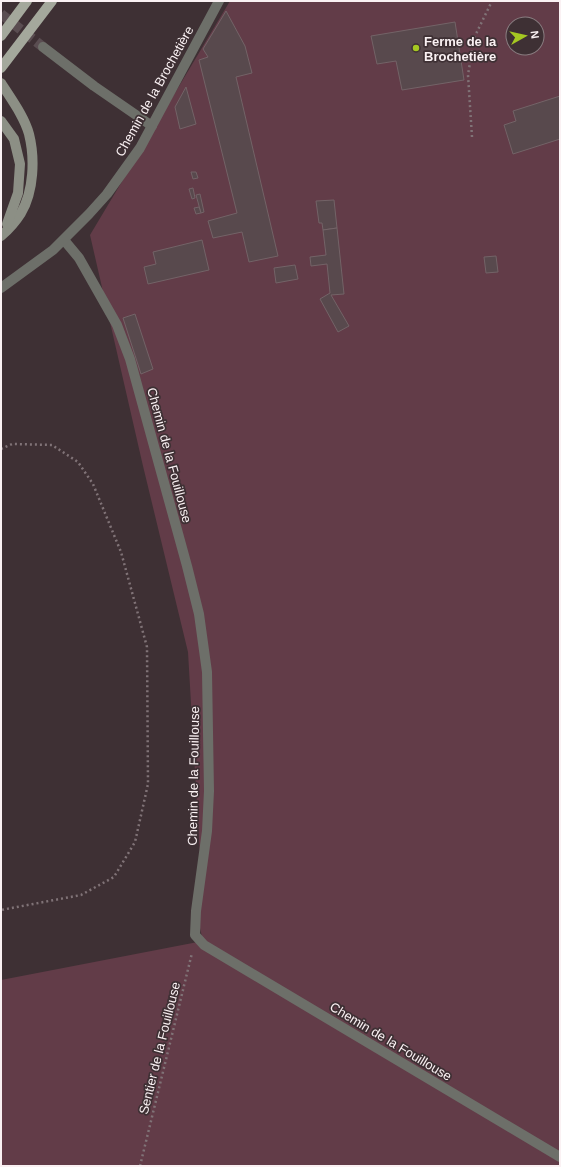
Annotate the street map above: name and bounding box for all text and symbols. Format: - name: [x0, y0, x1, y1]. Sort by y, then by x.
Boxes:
- north arrow: [505, 16, 545, 56]
- street label: Chemin de la Brochetière: [112, 23, 197, 159]
- text: N: [528, 30, 541, 39]
- place label: Ferme de la Brochetière: [424, 34, 497, 64]
- marker: Ferme de la Brochetière: [411, 43, 421, 53]
- street label: Chemin de la Fouillouse: [144, 386, 195, 524]
- street label: Chemin de la Fouillouse: [185, 706, 202, 846]
- street label: Sentier de la Fouillouse: [136, 980, 183, 1116]
- street label: Chemin de la Fouillouse: [327, 999, 454, 1084]

